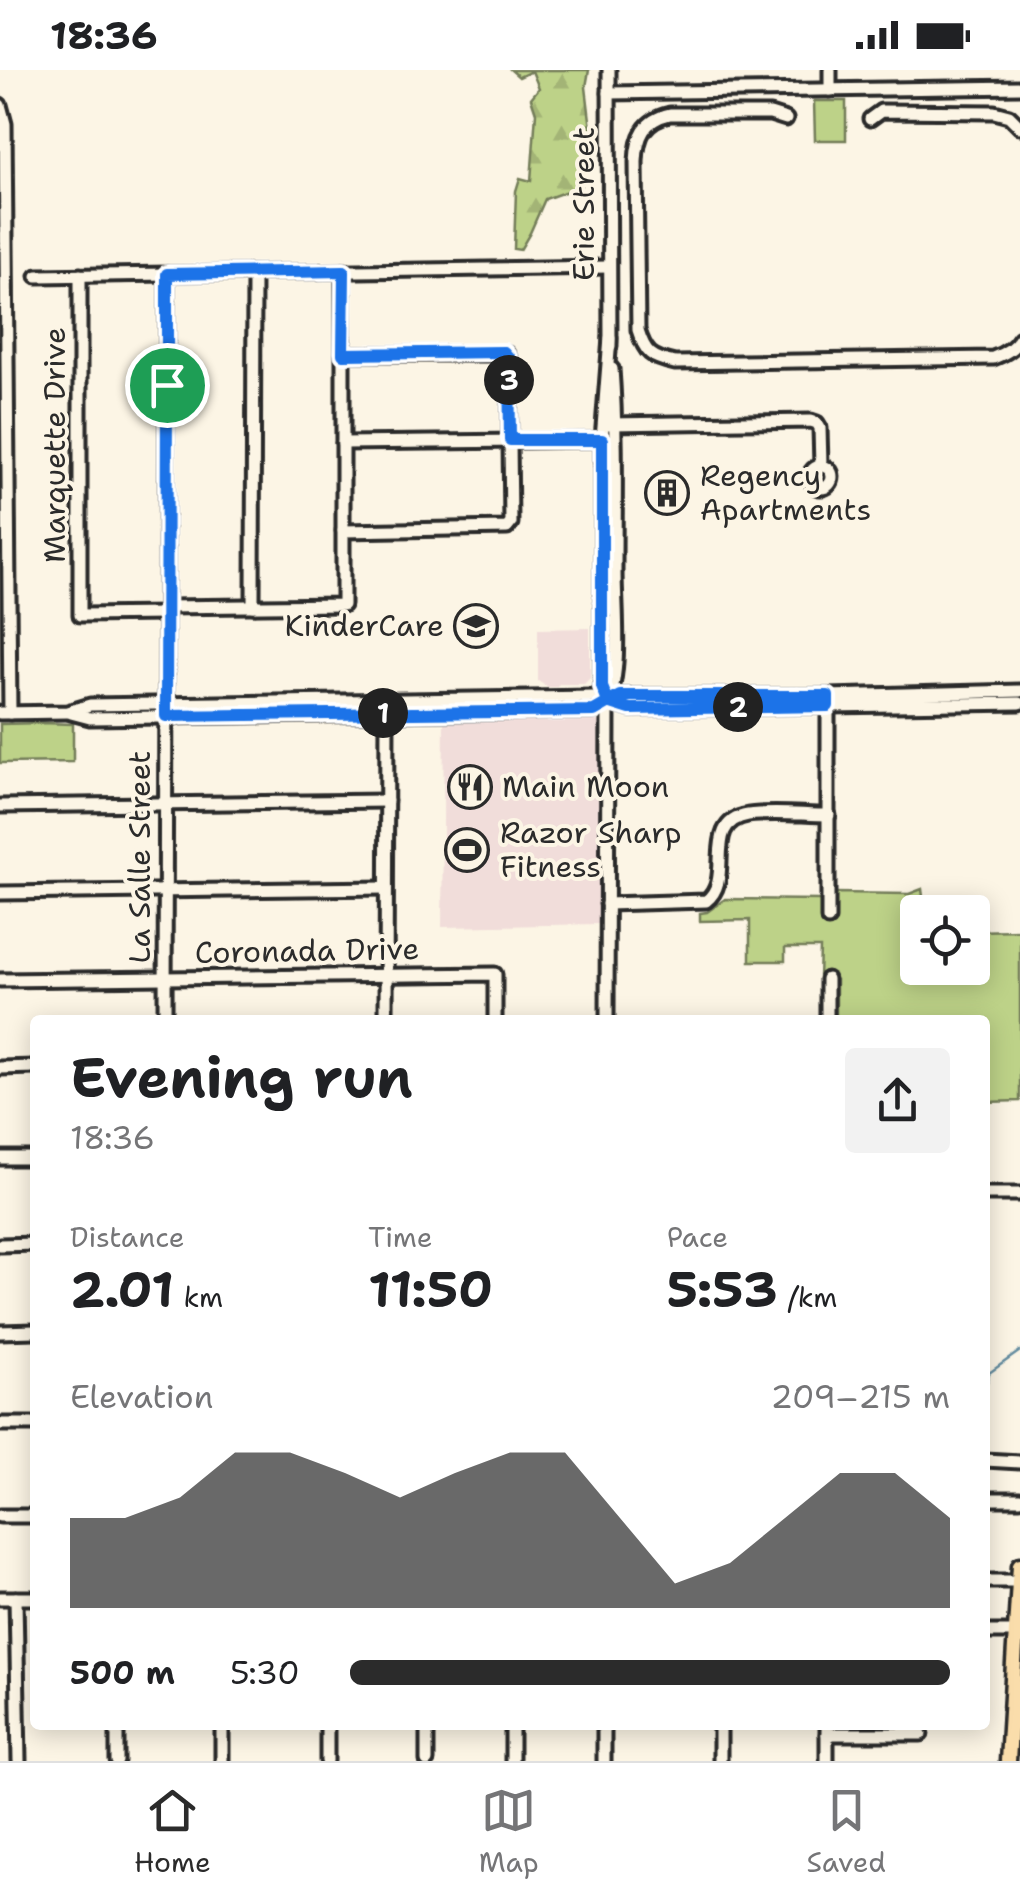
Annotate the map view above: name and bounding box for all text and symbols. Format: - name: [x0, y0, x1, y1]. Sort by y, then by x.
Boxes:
- text: 18:36: [50, 10, 157, 61]
- street label: Erie Street: [563, 127, 604, 281]
- street label: Marquette Drive: [34, 327, 75, 563]
- pin: [125, 343, 210, 428]
- pin: 3: [484, 355, 534, 405]
- icon: arrive: [140, 358, 195, 413]
- text: 3: [499, 361, 519, 399]
- place label: Regency Apartments: [700, 455, 871, 530]
- building icon: Regency Apartments: [644, 470, 690, 516]
- school or university icon: KinderCare: [453, 603, 499, 649]
- place label: KinderCare: [284, 605, 444, 646]
- pin: 2: [713, 682, 763, 732]
- pin: 1: [358, 688, 408, 738]
- text: 2: [728, 688, 748, 726]
- text: 1: [377, 694, 389, 732]
- street label: La Salle Street: [119, 751, 160, 963]
- restaurant icon: Main Moon: [447, 764, 493, 810]
- place label: Main Moon: [502, 766, 669, 807]
- place label: Razor Sharp Fitness: [500, 812, 682, 887]
- sports icon: Razor Sharp Fitness: [444, 827, 490, 873]
- map controls: [900, 895, 990, 985]
- button: locate: [900, 895, 990, 985]
- street label: Coronada Drive: [194, 928, 420, 973]
- text: Evening run: [70, 1041, 413, 1115]
- button: share: [845, 1048, 950, 1153]
- text: 18:36: [70, 1116, 155, 1159]
- text: Distance: [70, 1218, 185, 1256]
- text: Time: [368, 1218, 433, 1256]
- text: Pace: [667, 1218, 728, 1256]
- text: 2.01: [70, 1256, 174, 1323]
- text: 11:50: [368, 1256, 493, 1323]
- text: 5:53: [667, 1256, 778, 1323]
- text: km: [174, 1278, 223, 1316]
- text: /km: [778, 1278, 837, 1316]
- text: Elevation: [70, 1375, 213, 1418]
- text: 209–215 m: [771, 1375, 950, 1418]
- text: 500 m: [70, 1651, 175, 1694]
- text: 5:30: [230, 1651, 300, 1694]
- tab: Home: [134, 1783, 211, 1881]
- tab: Map: [479, 1783, 539, 1881]
- tab: Saved: [807, 1783, 886, 1881]

